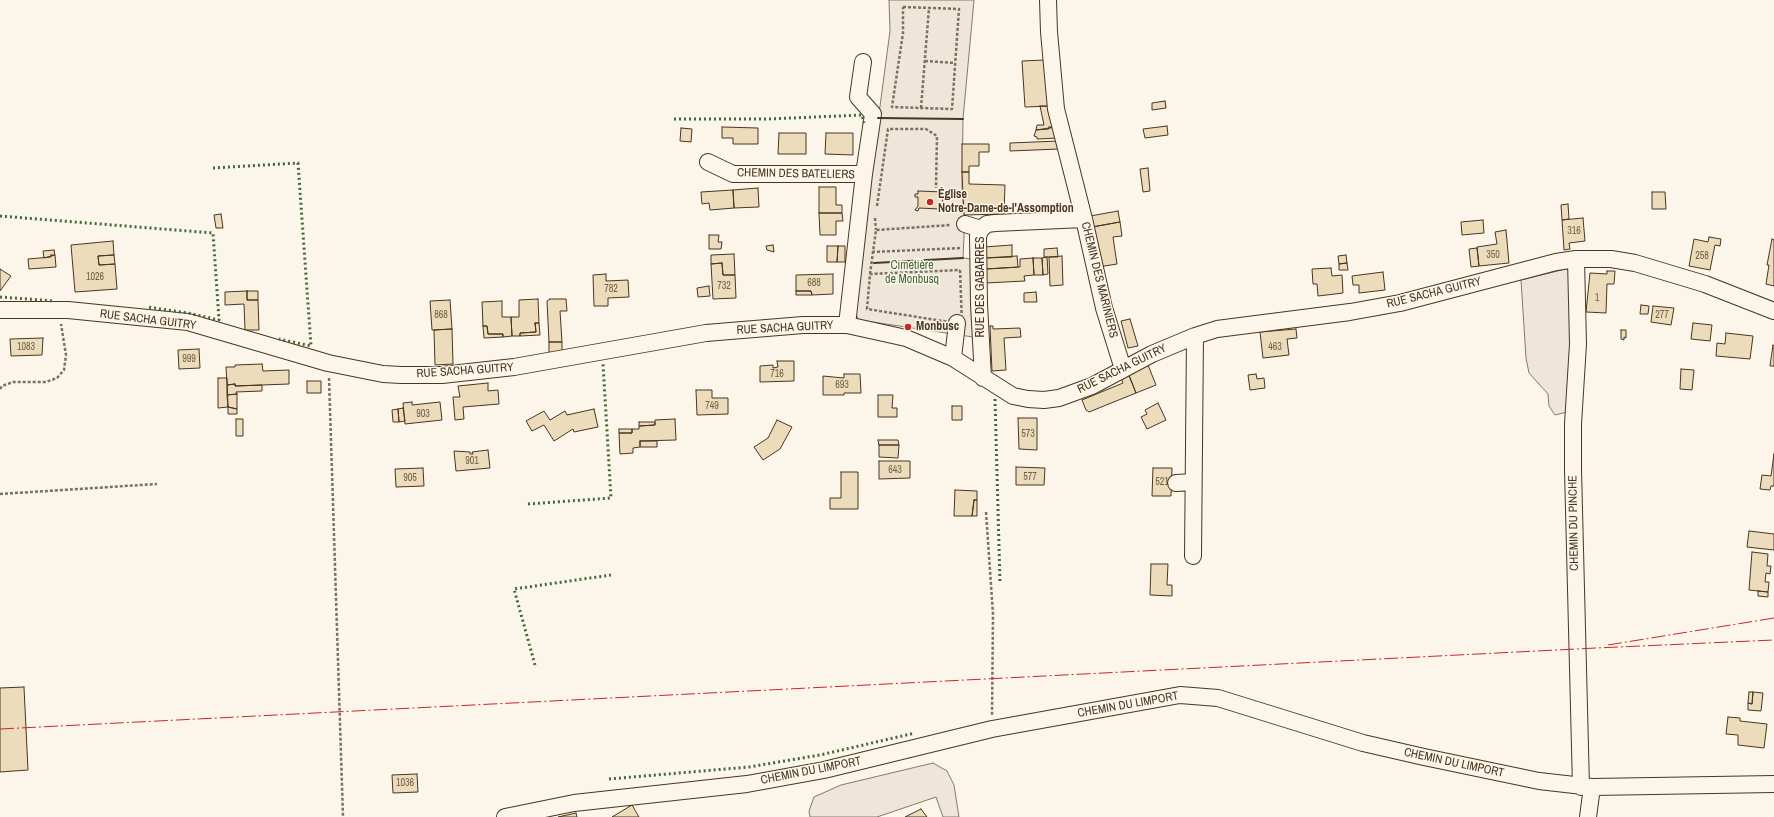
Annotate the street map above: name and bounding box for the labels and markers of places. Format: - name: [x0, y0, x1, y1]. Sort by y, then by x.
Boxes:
- place label: Église Notre-Dame-de-l'Assomption: [938, 188, 1074, 216]
- marker: Église Notre-Dame-de-l'Assomption: [925, 197, 935, 207]
- place label: Monbusc: [916, 320, 959, 334]
- marker: Monbusc: [903, 322, 913, 332]

